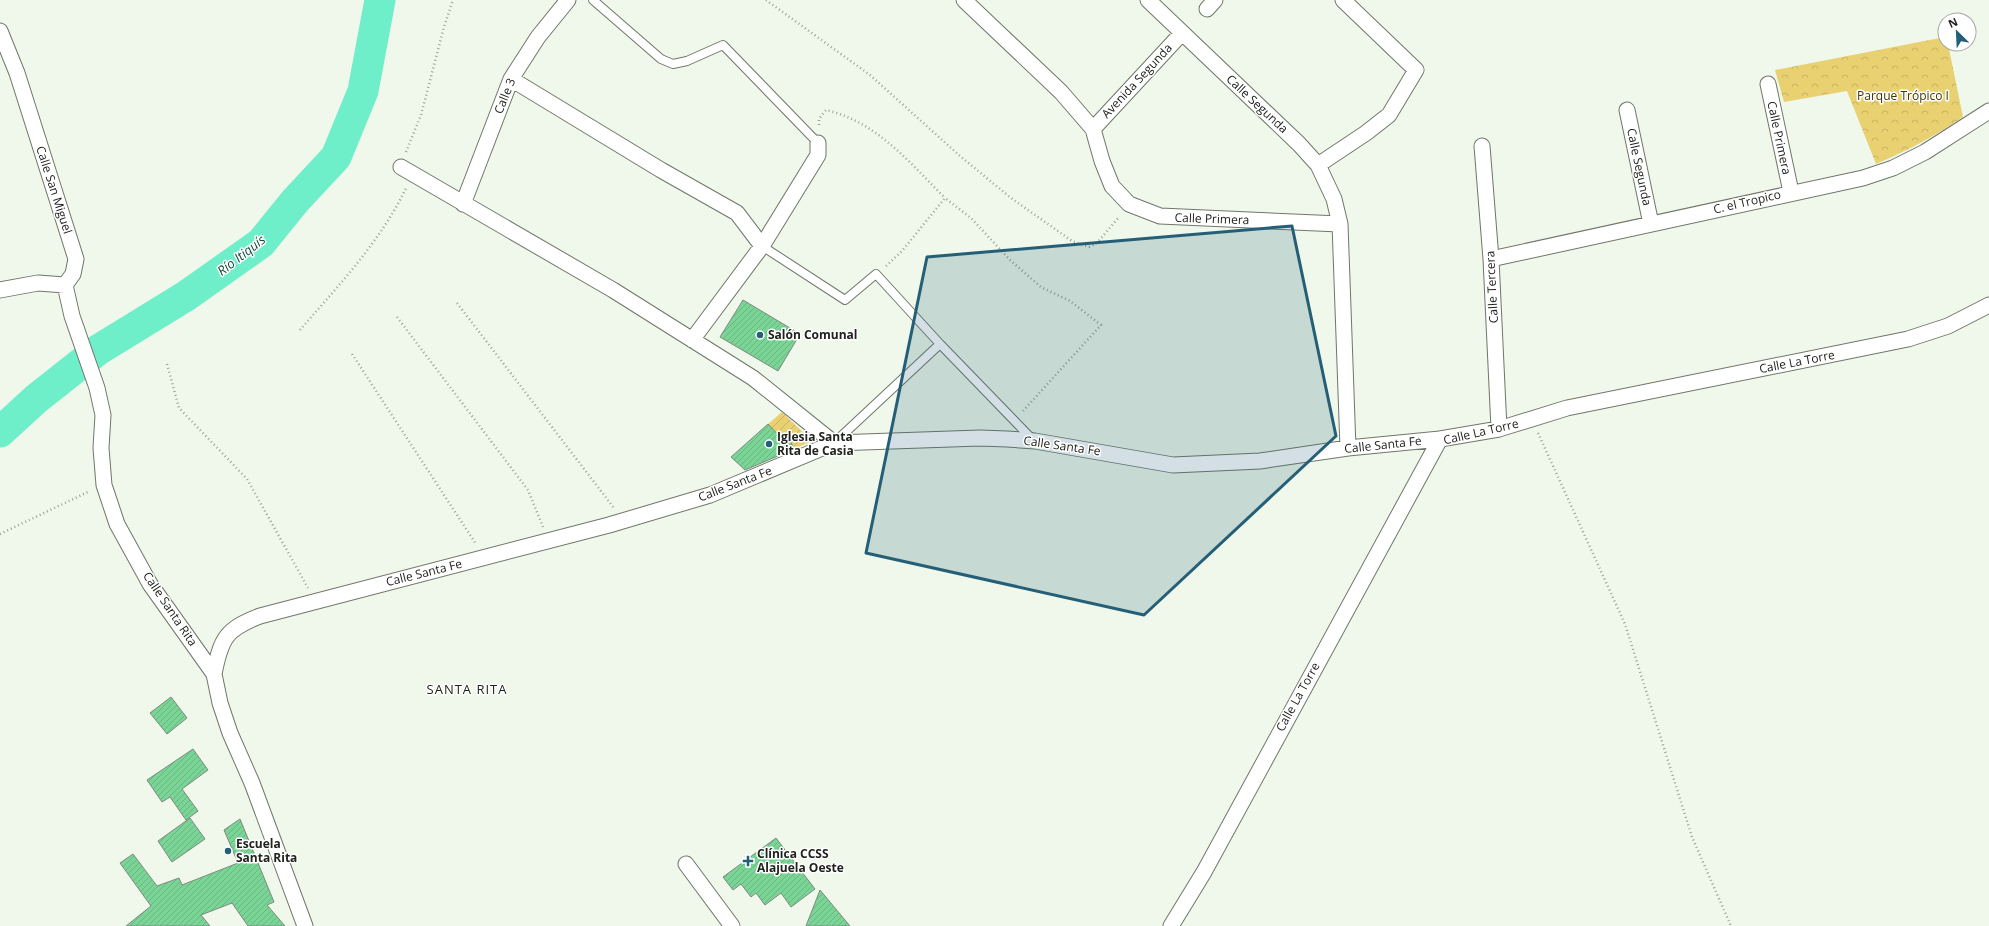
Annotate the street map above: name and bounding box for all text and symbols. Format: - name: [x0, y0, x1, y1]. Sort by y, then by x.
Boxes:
- north arrow: [1937, 12, 1977, 52]
- text: N: [1946, 14, 1960, 31]
- street label: Avenida Segunda: [1098, 40, 1176, 122]
- street label: Calle Segunda: [1223, 71, 1292, 137]
- street label: Calle 3: [490, 75, 519, 116]
- park label: Parque Trópico I: [1857, 87, 1949, 104]
- street label: Calle Primera: [1763, 100, 1796, 176]
- street label: Calle Segunda: [1623, 127, 1656, 207]
- street label: Calle San Miguel: [32, 144, 77, 236]
- street label: C. el Tropico: [1711, 185, 1782, 218]
- street label: Calle Primera: [1174, 209, 1250, 228]
- water label: Río Itiquís: [213, 230, 269, 279]
- street label: Calle Tercera: [1481, 250, 1502, 324]
- place label: Salón Comunal: [768, 326, 858, 343]
- marker: Salón Comunal: [755, 330, 765, 340]
- street label: Calle La Torre: [1758, 346, 1836, 377]
- street label: Calle La Torre: [1442, 415, 1520, 448]
- place label: Iglesia Santa Rita de Casia: [777, 428, 854, 459]
- street label: Calle Santa Fe: [1022, 432, 1102, 459]
- street label: Calle Santa Fe: [1343, 432, 1423, 457]
- marker: Iglesia Santa Rita de Casia: [764, 439, 774, 449]
- street label: Calle Santa Fe: [695, 462, 774, 505]
- street label: Calle Santa Fe: [384, 555, 464, 590]
- street label: Calle Santa Rita: [139, 568, 202, 649]
- street label: Calle La Torre: [1272, 659, 1324, 734]
- district label: SANTA RITA: [427, 680, 507, 698]
- place label: Escuela Santa Rita: [236, 835, 297, 866]
- place label: Clínica CCSS Alajuela Oeste: [757, 845, 844, 876]
- marker: Escuela Santa Rita: [223, 846, 233, 856]
- marker: Clínica CCSS Alajuela Oeste: [742, 855, 754, 867]

